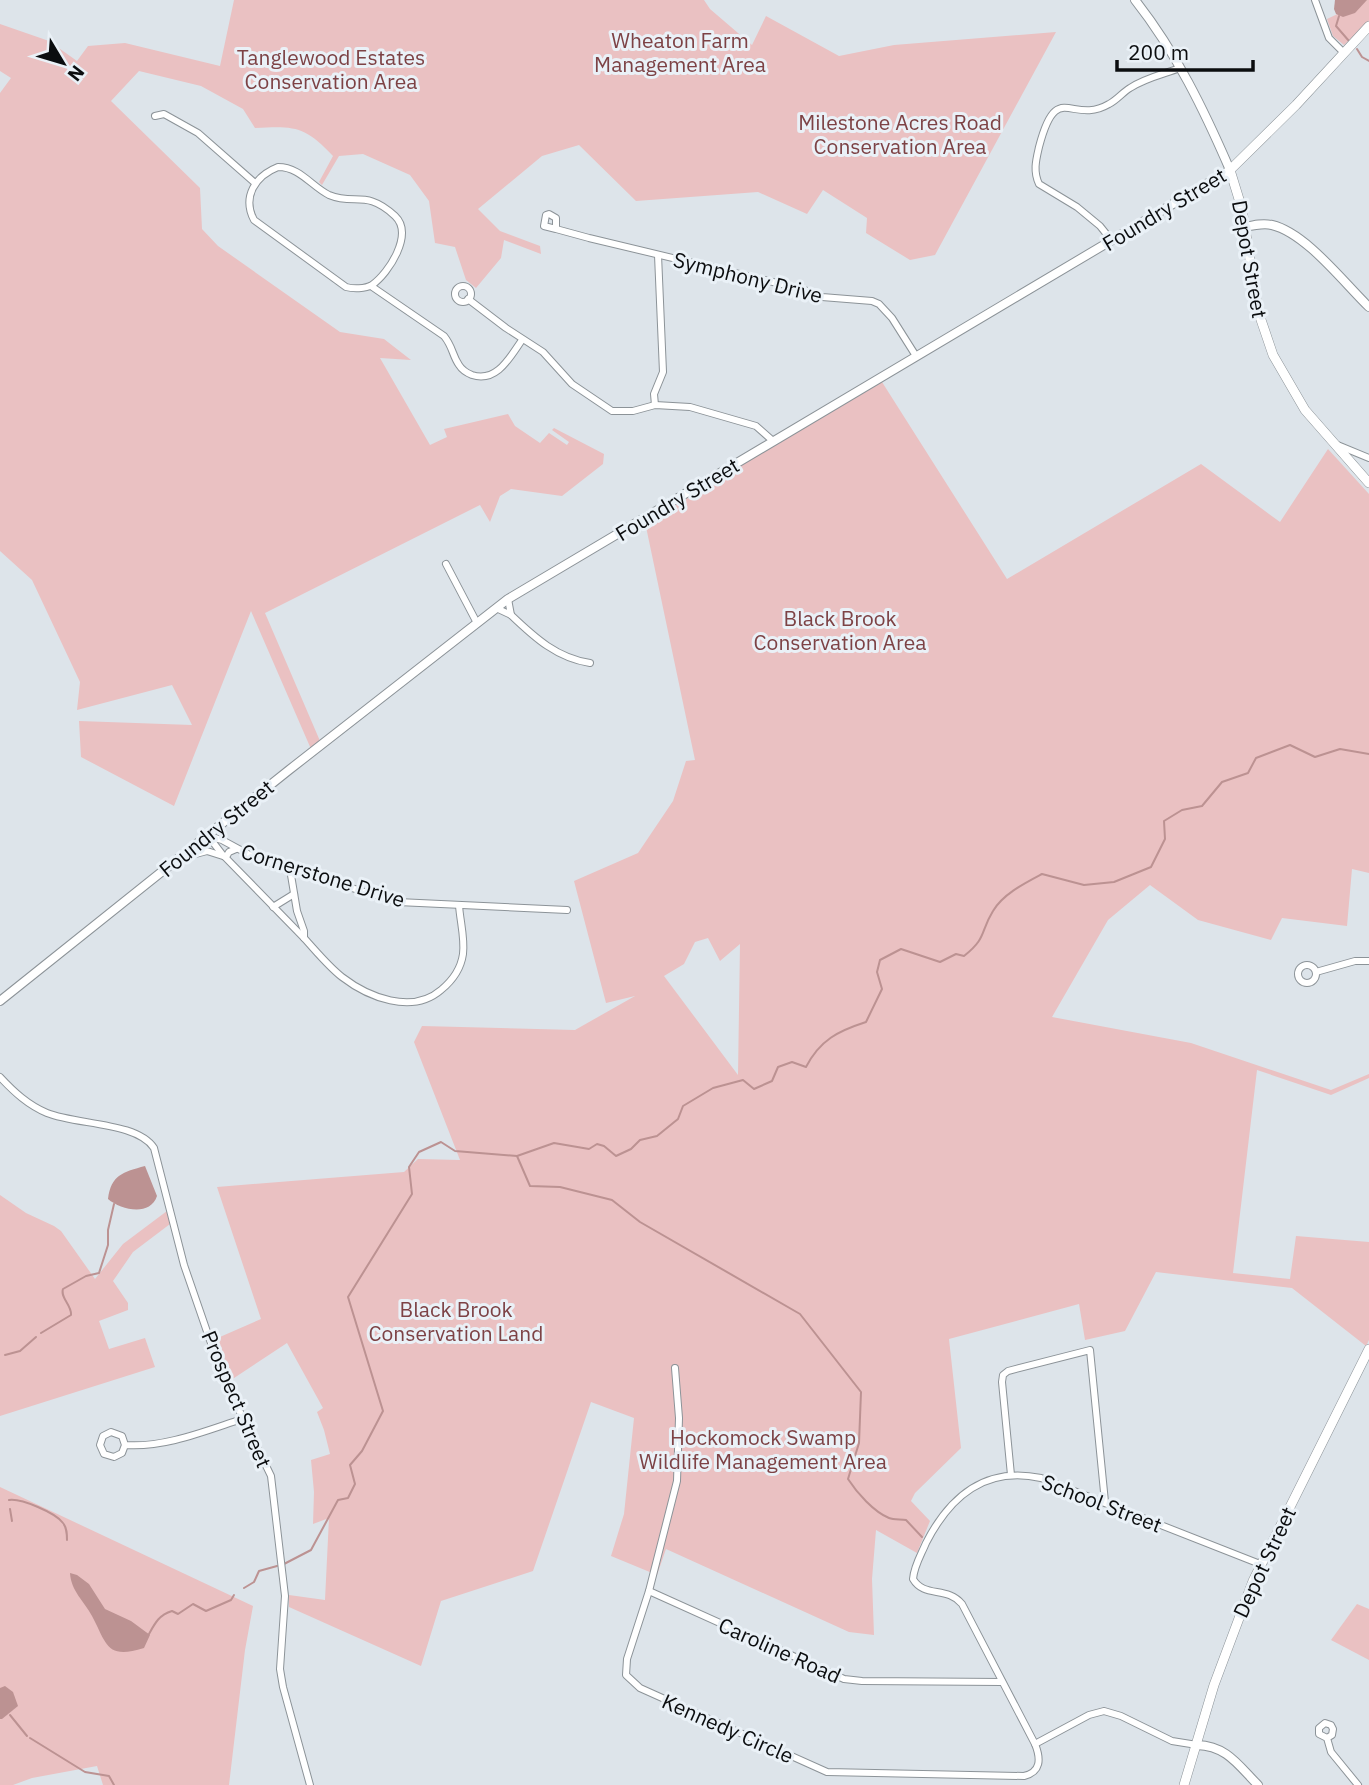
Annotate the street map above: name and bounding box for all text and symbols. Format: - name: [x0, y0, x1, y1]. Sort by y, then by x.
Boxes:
- park label: Wheaton Farm Management Area: [594, 26, 766, 78]
- north arrow: [28, 28, 98, 98]
- scale bar: [1117, 28, 1254, 72]
- text: 200 m: [1128, 38, 1189, 66]
- park label: Tanglewood Estates Conservation Area: [237, 43, 425, 95]
- text: N: [63, 61, 90, 86]
- park label: Milestone Acres Road Conservation Area: [798, 108, 1002, 160]
- street label: Foundry Street: [1097, 161, 1231, 257]
- street label: Depot Street: [1226, 198, 1274, 320]
- street label: Symphony Drive: [670, 245, 826, 309]
- street label: Foundry Street: [610, 451, 744, 547]
- park label: Black Brook Conservation Area: [754, 604, 926, 656]
- street label: Foundry Street: [153, 773, 279, 883]
- street label: Cornerstone Drive: [238, 837, 408, 913]
- park label: Black Brook Conservation Land: [369, 1295, 543, 1347]
- street label: Prospect Street: [196, 1326, 278, 1472]
- park label: Hockomock Swamp Wildlife Management Area: [639, 1423, 887, 1475]
- street label: School Street: [1038, 1467, 1166, 1539]
- street label: Depot Street: [1226, 1502, 1302, 1622]
- street label: Caroline Road: [714, 1611, 846, 1689]
- street label: Kennedy Circle: [658, 1687, 798, 1769]

